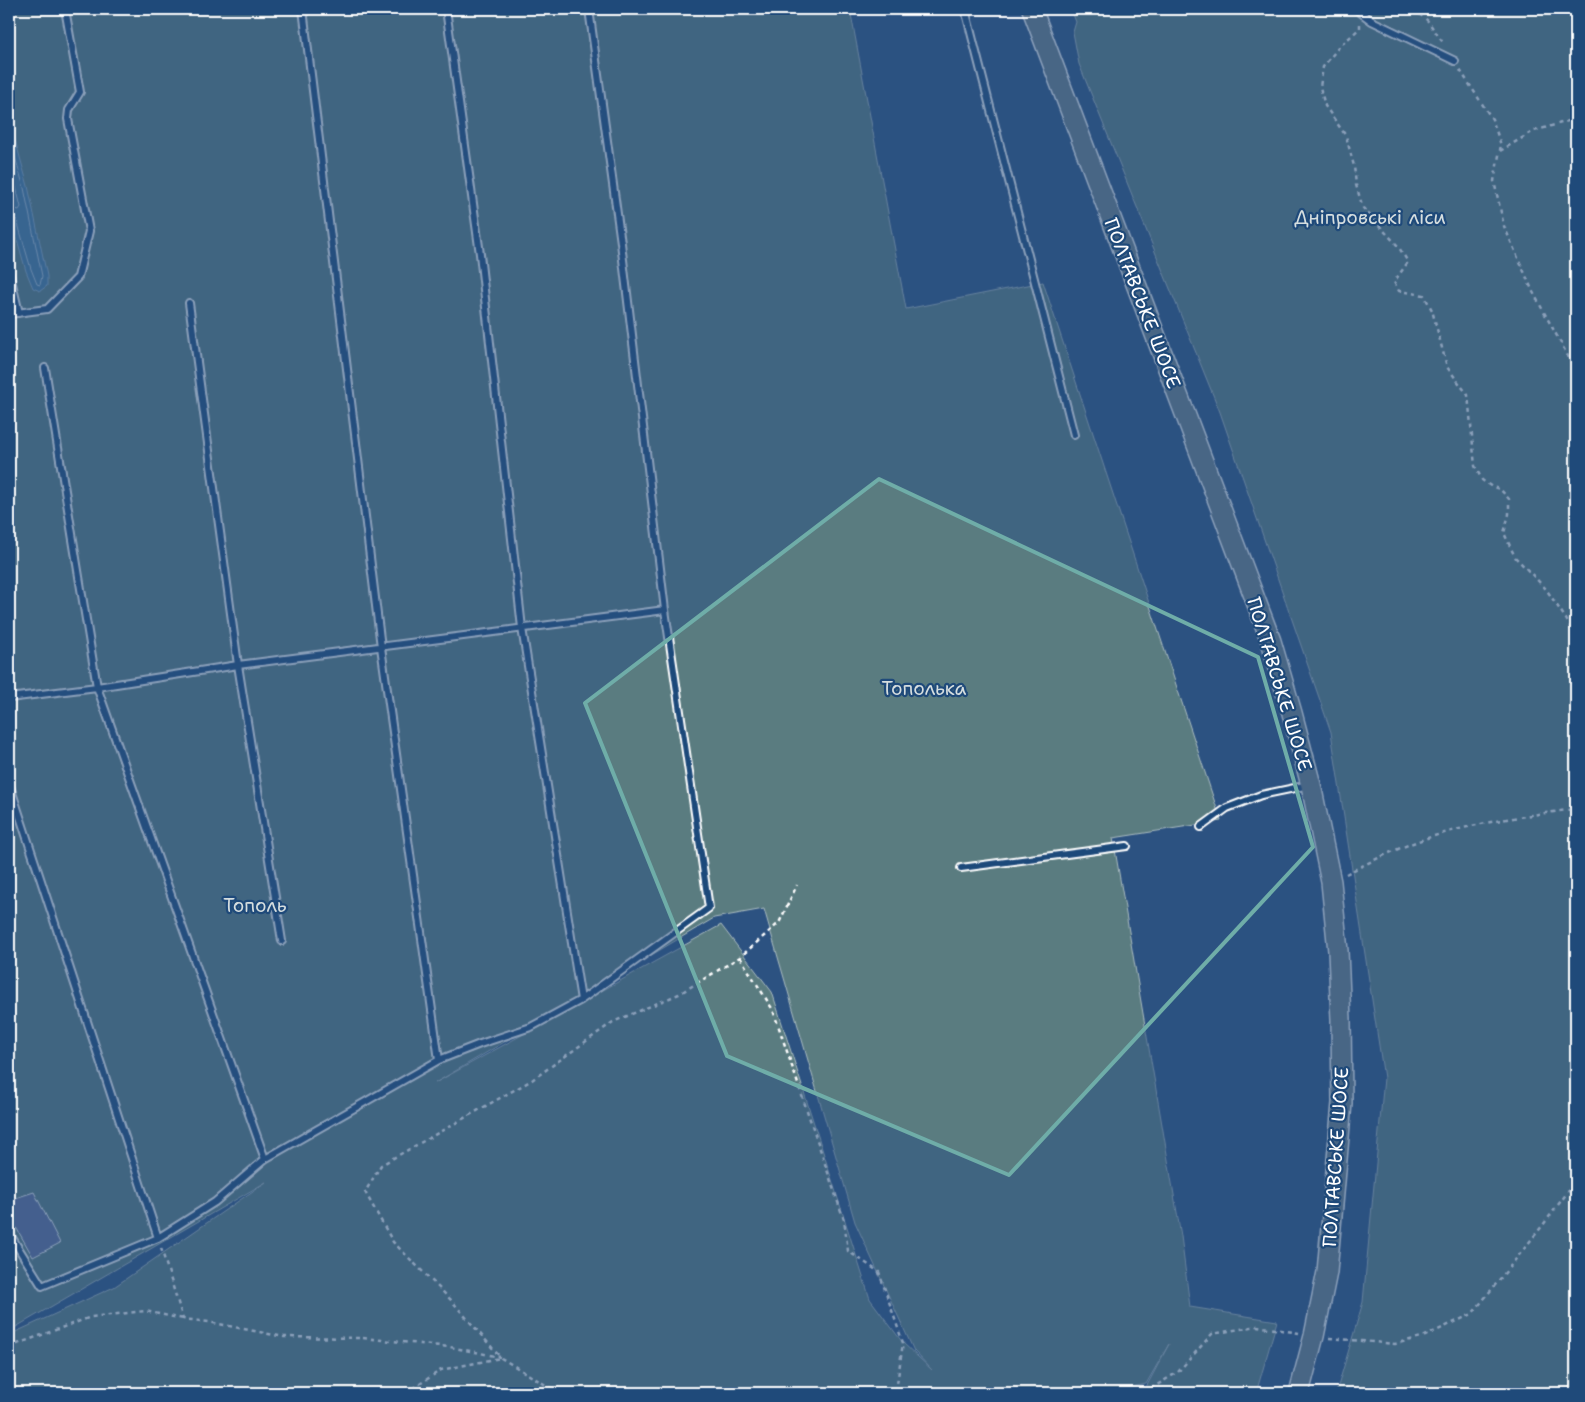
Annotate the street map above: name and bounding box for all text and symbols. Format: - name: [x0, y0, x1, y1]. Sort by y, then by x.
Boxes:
- park label: Дніпровські ліси: [1294, 205, 1446, 230]
- street label: ПОЛТАВСЬКЕ ШОСЕ: [1099, 214, 1187, 392]
- street label: ПОЛТАВСЬКЕ ШОСЕ: [1241, 594, 1318, 774]
- park label: Тополька: [882, 676, 967, 701]
- park label: Тополь: [223, 893, 287, 918]
- street label: ПОЛТАВСЬКЕ ШОСЕ: [1317, 1066, 1354, 1248]

